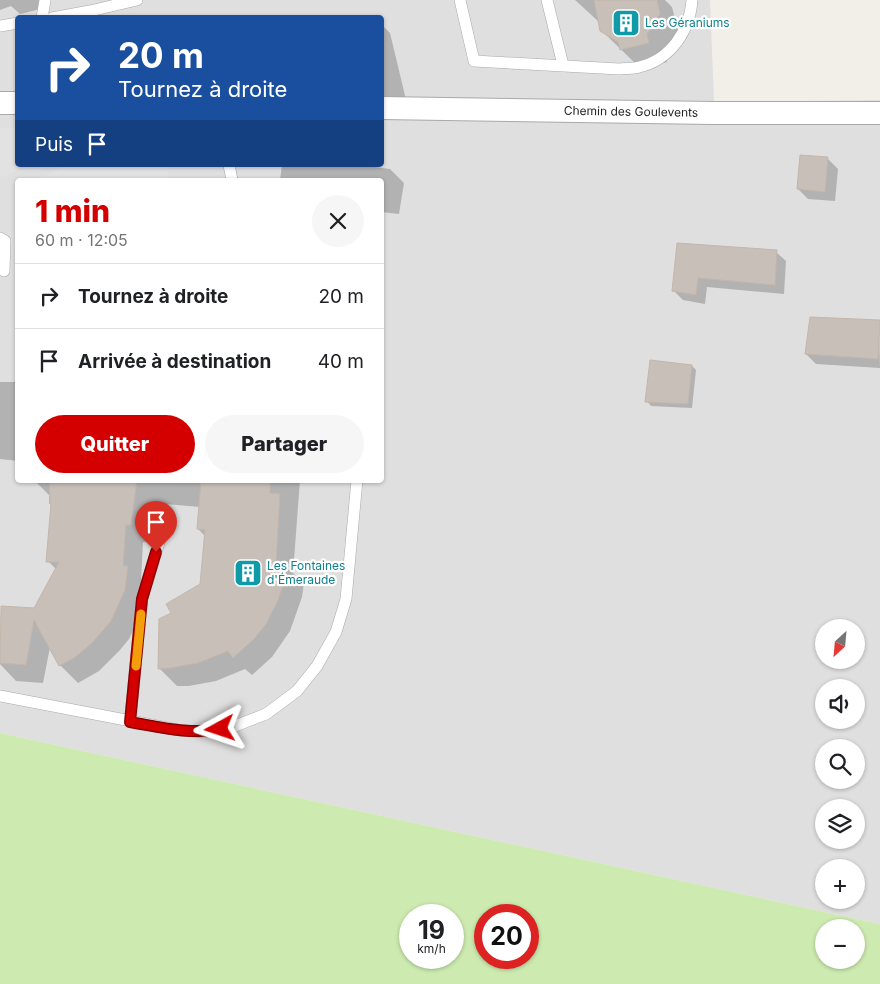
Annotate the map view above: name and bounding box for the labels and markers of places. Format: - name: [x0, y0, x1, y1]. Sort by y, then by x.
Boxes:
- building icon: Les Géraniums: [611, 8, 641, 38]
- place label: Les Géraniums: [645, 15, 730, 30]
- pin: [135, 501, 177, 552]
- building icon: Les Fontaines d'Émeraude: [233, 558, 263, 588]
- place label: Les Fontaines d'Émeraude: [267, 558, 345, 587]

